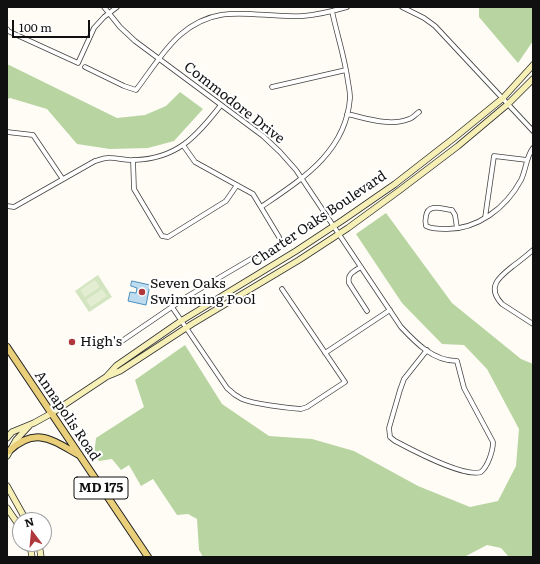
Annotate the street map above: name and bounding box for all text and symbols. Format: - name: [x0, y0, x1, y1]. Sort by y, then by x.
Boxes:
- scale bar: [14, 12, 92, 38]
- text: 100 m: [19, 18, 52, 36]
- street label: Commodore Drive: [180, 59, 288, 147]
- street label: Charter Oaks Boulevard: [248, 167, 390, 271]
- place label: Seven Oaks Swimming Pool: [150, 276, 256, 308]
- marker: Seven Oaks Swimming Pool: [137, 287, 147, 297]
- place label: High's: [80, 334, 122, 350]
- marker: High's: [67, 337, 77, 347]
- street label: Annapolis Road: [31, 368, 103, 464]
- road number: MD 175: [74, 477, 128, 499]
- north arrow: [12, 512, 52, 552]
- text: N: [22, 512, 36, 530]

